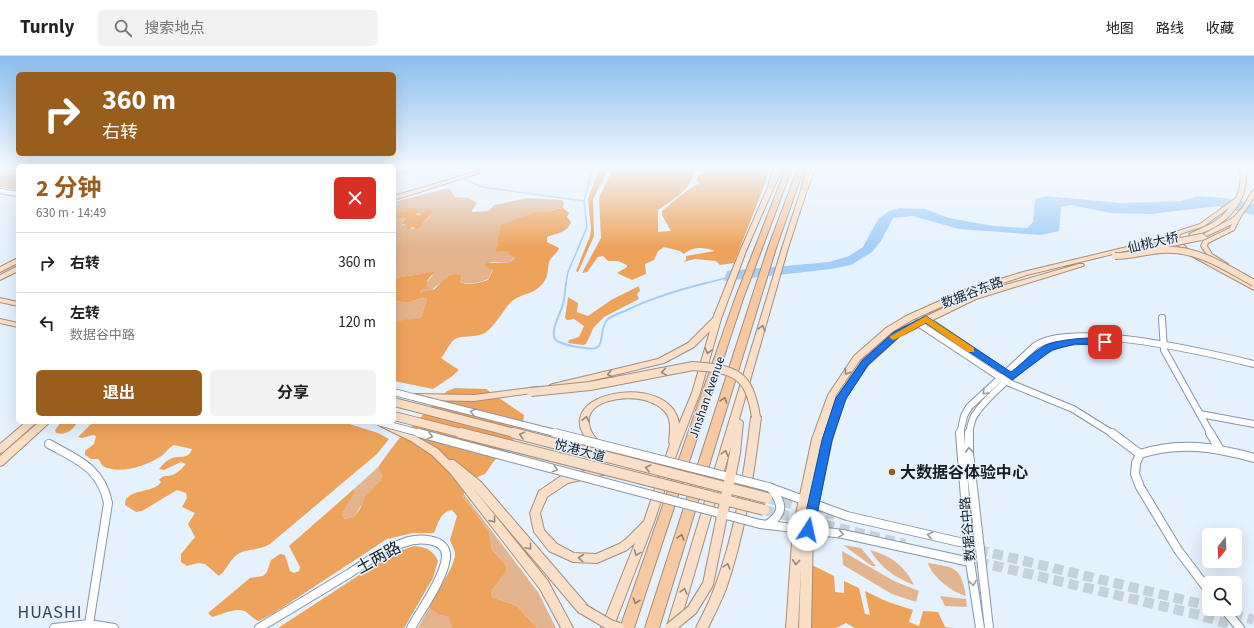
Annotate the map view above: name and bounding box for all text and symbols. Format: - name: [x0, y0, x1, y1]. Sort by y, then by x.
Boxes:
- search box: [98, 10, 378, 46]
- text: Turnly: [20, 14, 74, 41]
- icon: search: [112, 17, 134, 39]
- text: 搜索地点: [144, 18, 204, 39]
- text: 地图: [1106, 19, 1134, 39]
- text: 路线: [1156, 19, 1184, 39]
- text: 收藏: [1206, 19, 1234, 39]
- text: 360 m: [102, 80, 176, 120]
- icon: right: [36, 88, 88, 140]
- text: 右转: [102, 120, 138, 145]
- text: 2 分钟: [36, 171, 101, 206]
- button: close: [334, 177, 376, 219]
- text: 630 m · 14:49: [36, 204, 106, 222]
- street label: 仙桃大桥: [1126, 228, 1181, 258]
- icon: right: [36, 252, 58, 274]
- text: 360 m: [338, 252, 376, 273]
- text: 右转: [70, 253, 100, 274]
- street label: 数据谷东路: [939, 273, 1006, 313]
- text: 左转: [70, 303, 100, 324]
- icon: left: [36, 312, 58, 334]
- text: 120 m: [338, 312, 376, 333]
- one-way arrow: [757, 325, 766, 332]
- pin: [1088, 325, 1122, 359]
- text: 数据谷中路: [70, 326, 135, 344]
- icon: arrive: [1094, 331, 1116, 353]
- one-way arrow: [704, 347, 713, 354]
- street label: Jinshan Avenue: [685, 354, 729, 441]
- one-way arrow: [661, 367, 667, 376]
- one-way arrow: [845, 367, 852, 374]
- button: 退出: [36, 370, 202, 416]
- button: 分享: [210, 370, 376, 416]
- one-way arrow: [607, 370, 613, 378]
- one-way arrow: [982, 387, 990, 395]
- one-way arrow: [719, 397, 728, 404]
- one-way arrow: [469, 408, 476, 417]
- one-way arrow: [581, 416, 589, 422]
- one-way arrow: [426, 431, 433, 440]
- one-way arrow: [519, 431, 526, 440]
- street label: 悦港大道: [552, 436, 607, 466]
- one-way arrow: [964, 447, 973, 453]
- one-way arrow: [720, 449, 729, 456]
- place label: 大数据谷体验中心: [900, 462, 1028, 484]
- one-way arrow: [644, 464, 651, 472]
- one-way arrow: [552, 465, 558, 473]
- marker: 大数据谷体验中心: [887, 467, 897, 477]
- street label: 数据谷中路: [956, 496, 980, 562]
- position arrow: [787, 509, 829, 551]
- one-way arrow: [488, 516, 495, 523]
- north arrow: [1202, 528, 1242, 568]
- map controls: [1202, 528, 1242, 616]
- one-way arrow: [837, 529, 844, 538]
- one-way arrow: [927, 532, 933, 540]
- one-way arrow: [676, 534, 684, 541]
- street label: 土两路: [352, 537, 405, 579]
- one-way arrow: [525, 542, 532, 549]
- one-way arrow: [633, 549, 641, 556]
- one-way arrow: [578, 554, 584, 563]
- one-way arrow: [791, 559, 800, 565]
- one-way arrow: [722, 563, 731, 570]
- button: search: [1202, 576, 1242, 616]
- one-way arrow: [968, 580, 977, 586]
- one-way arrow: [679, 587, 688, 594]
- one-way arrow: [632, 597, 640, 604]
- district label: HUASHI: [18, 600, 82, 625]

